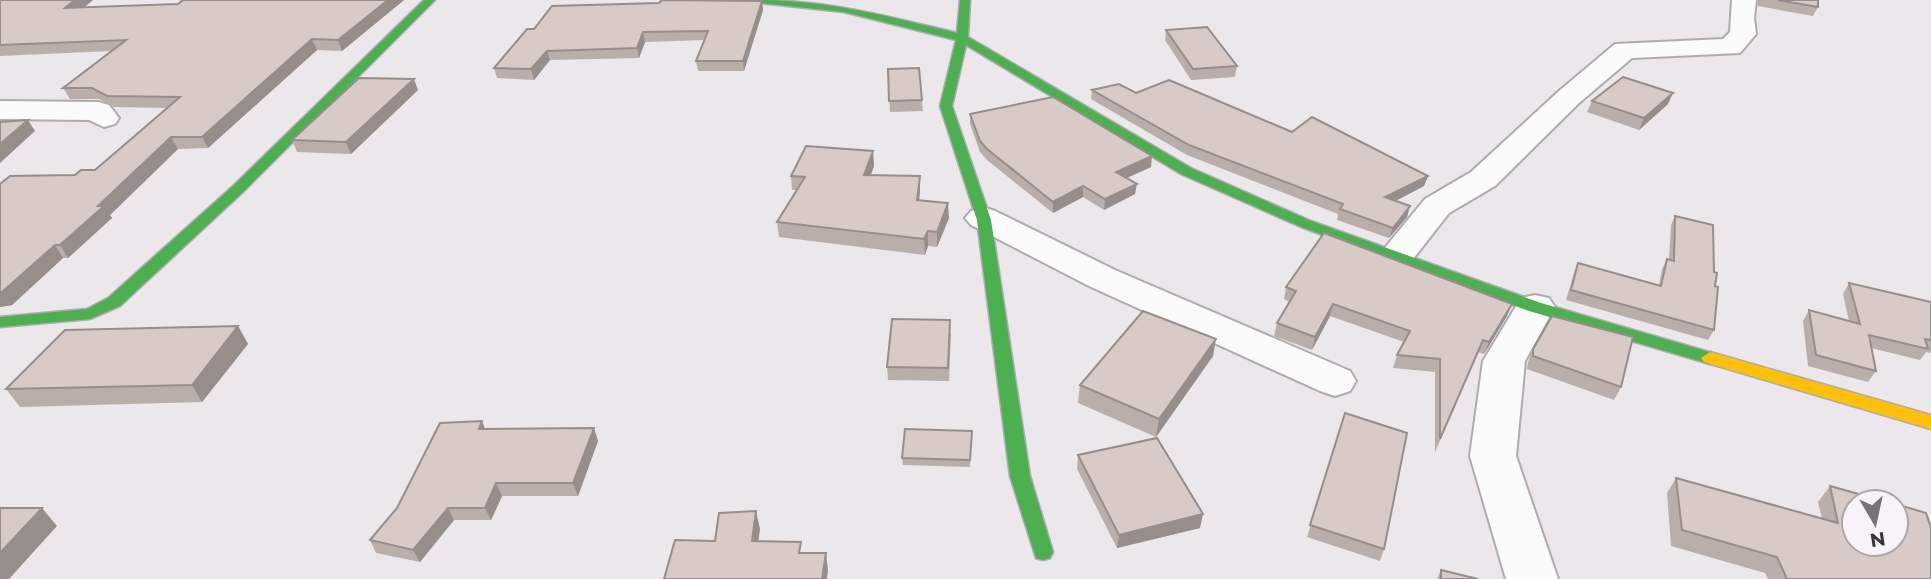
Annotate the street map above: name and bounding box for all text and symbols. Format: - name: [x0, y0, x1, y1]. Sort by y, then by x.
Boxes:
- north arrow: [1840, 488, 1910, 558]
- text: N: [1868, 527, 1887, 552]

